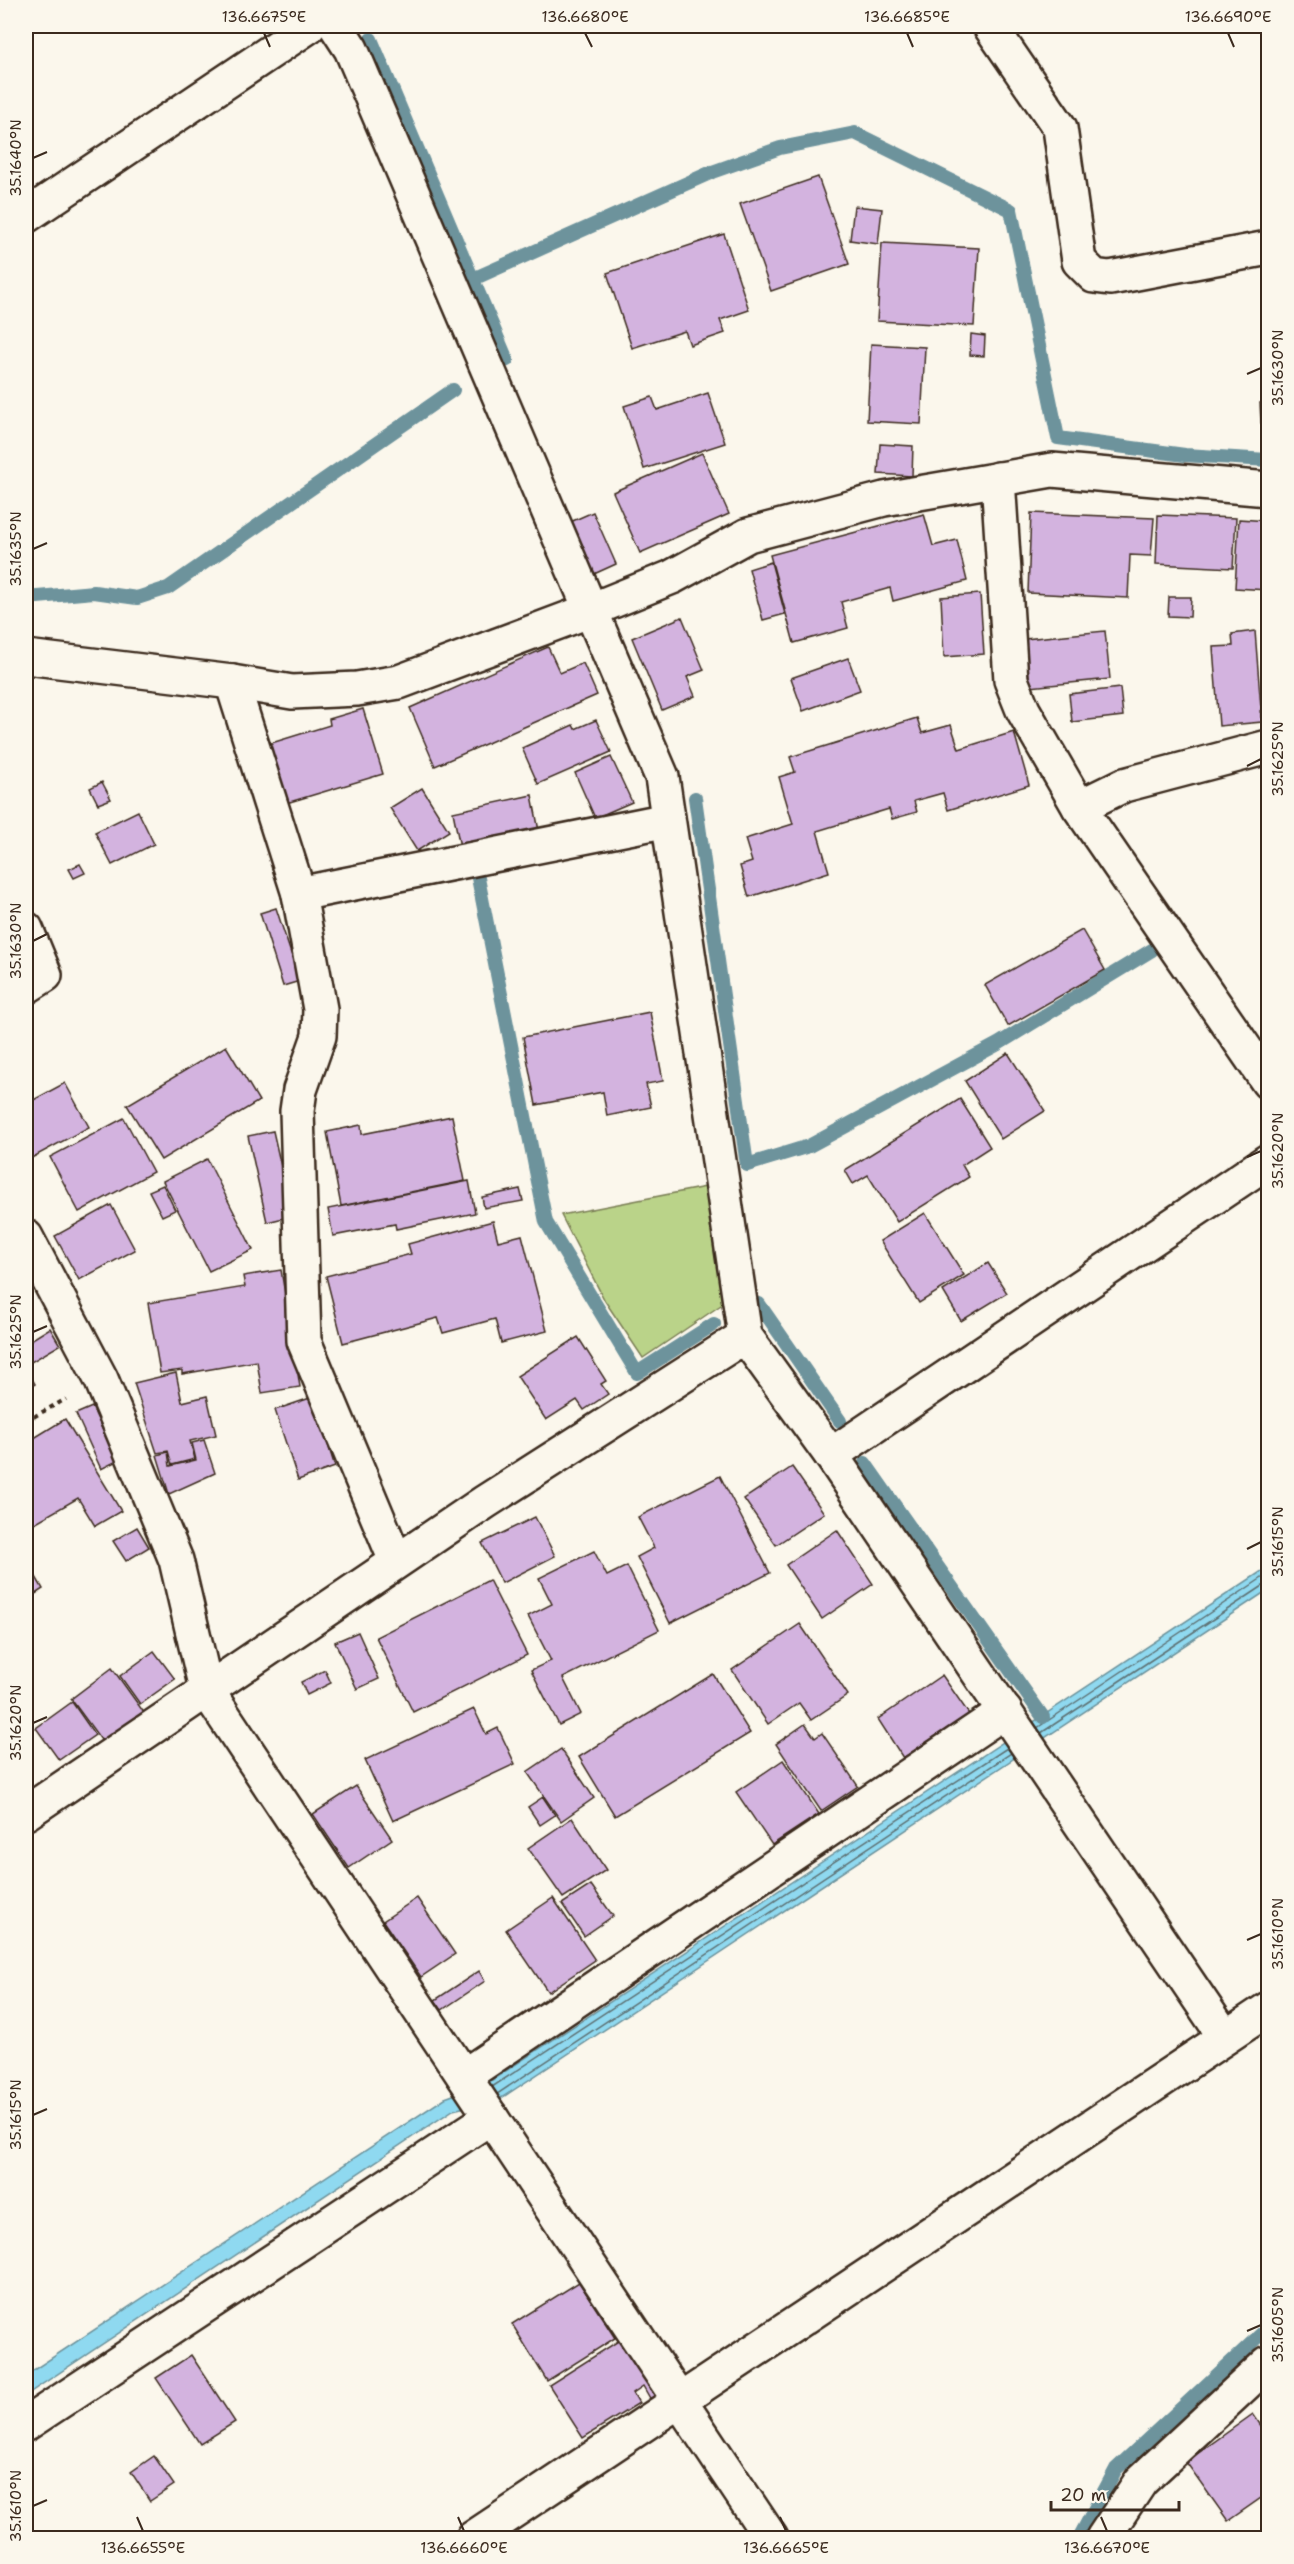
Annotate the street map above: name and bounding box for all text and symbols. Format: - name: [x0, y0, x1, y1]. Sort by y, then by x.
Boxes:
- text: 136.6675°E: [222, 7, 306, 27]
- text: 136.6680°E: [541, 7, 629, 27]
- text: 136.6685°E: [864, 7, 950, 27]
- text: 136.6690°E: [1185, 7, 1271, 27]
- text: 35.1640°N: [6, 119, 26, 197]
- text: 35.1630°N: [1268, 330, 1288, 406]
- text: 35.1635°N: [6, 511, 26, 587]
- text: 35.1625°N: [1268, 721, 1288, 797]
- text: 35.1630°N: [6, 903, 26, 979]
- text: 35.1620°N: [1268, 1113, 1288, 1189]
- text: 35.1625°N: [6, 1294, 26, 1370]
- text: 35.1615°N: [1268, 1506, 1288, 1578]
- text: 35.1620°N: [6, 1685, 26, 1761]
- text: 35.1610°N: [1268, 1898, 1288, 1970]
- text: 35.1615°N: [6, 2079, 26, 2151]
- text: 35.1605°N: [1268, 2287, 1288, 2363]
- text: 35.1610°N: [6, 2470, 26, 2542]
- scale bar: [1051, 2474, 1178, 2512]
- text: 20 m: [1060, 2483, 1106, 2507]
- text: 136.6655°E: [101, 2538, 185, 2558]
- text: 136.6660°E: [420, 2538, 508, 2558]
- text: 136.6665°E: [743, 2538, 829, 2558]
- text: 136.6670°E: [1064, 2538, 1150, 2558]

